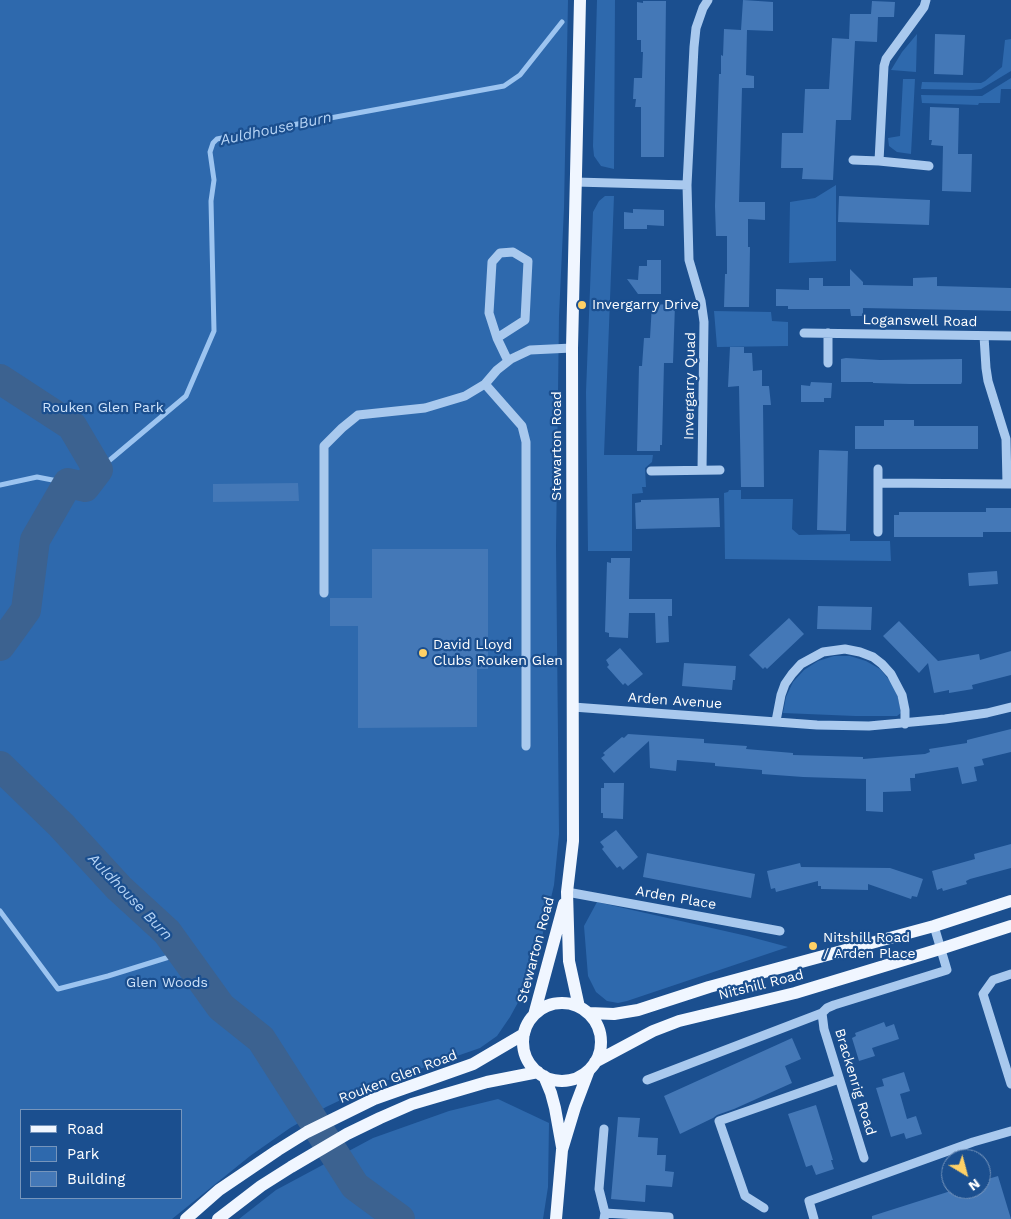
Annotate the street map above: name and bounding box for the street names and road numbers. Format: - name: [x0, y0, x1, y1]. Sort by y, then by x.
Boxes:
- street label: Loganswell Road: [863, 312, 977, 330]
- street label: Invergarry Quad: [681, 332, 699, 440]
- street label: Stewarton Road: [549, 391, 565, 501]
- street label: Arden Avenue: [627, 689, 723, 713]
- street label: Arden Place: [634, 883, 718, 913]
- street label: Stewarton Road: [514, 895, 558, 1005]
- street label: Nitshill Road: [717, 966, 805, 1004]
- street label: Brackenrig Road: [831, 1027, 879, 1137]
- street label: Rouken Glen Road: [336, 1047, 460, 1107]

